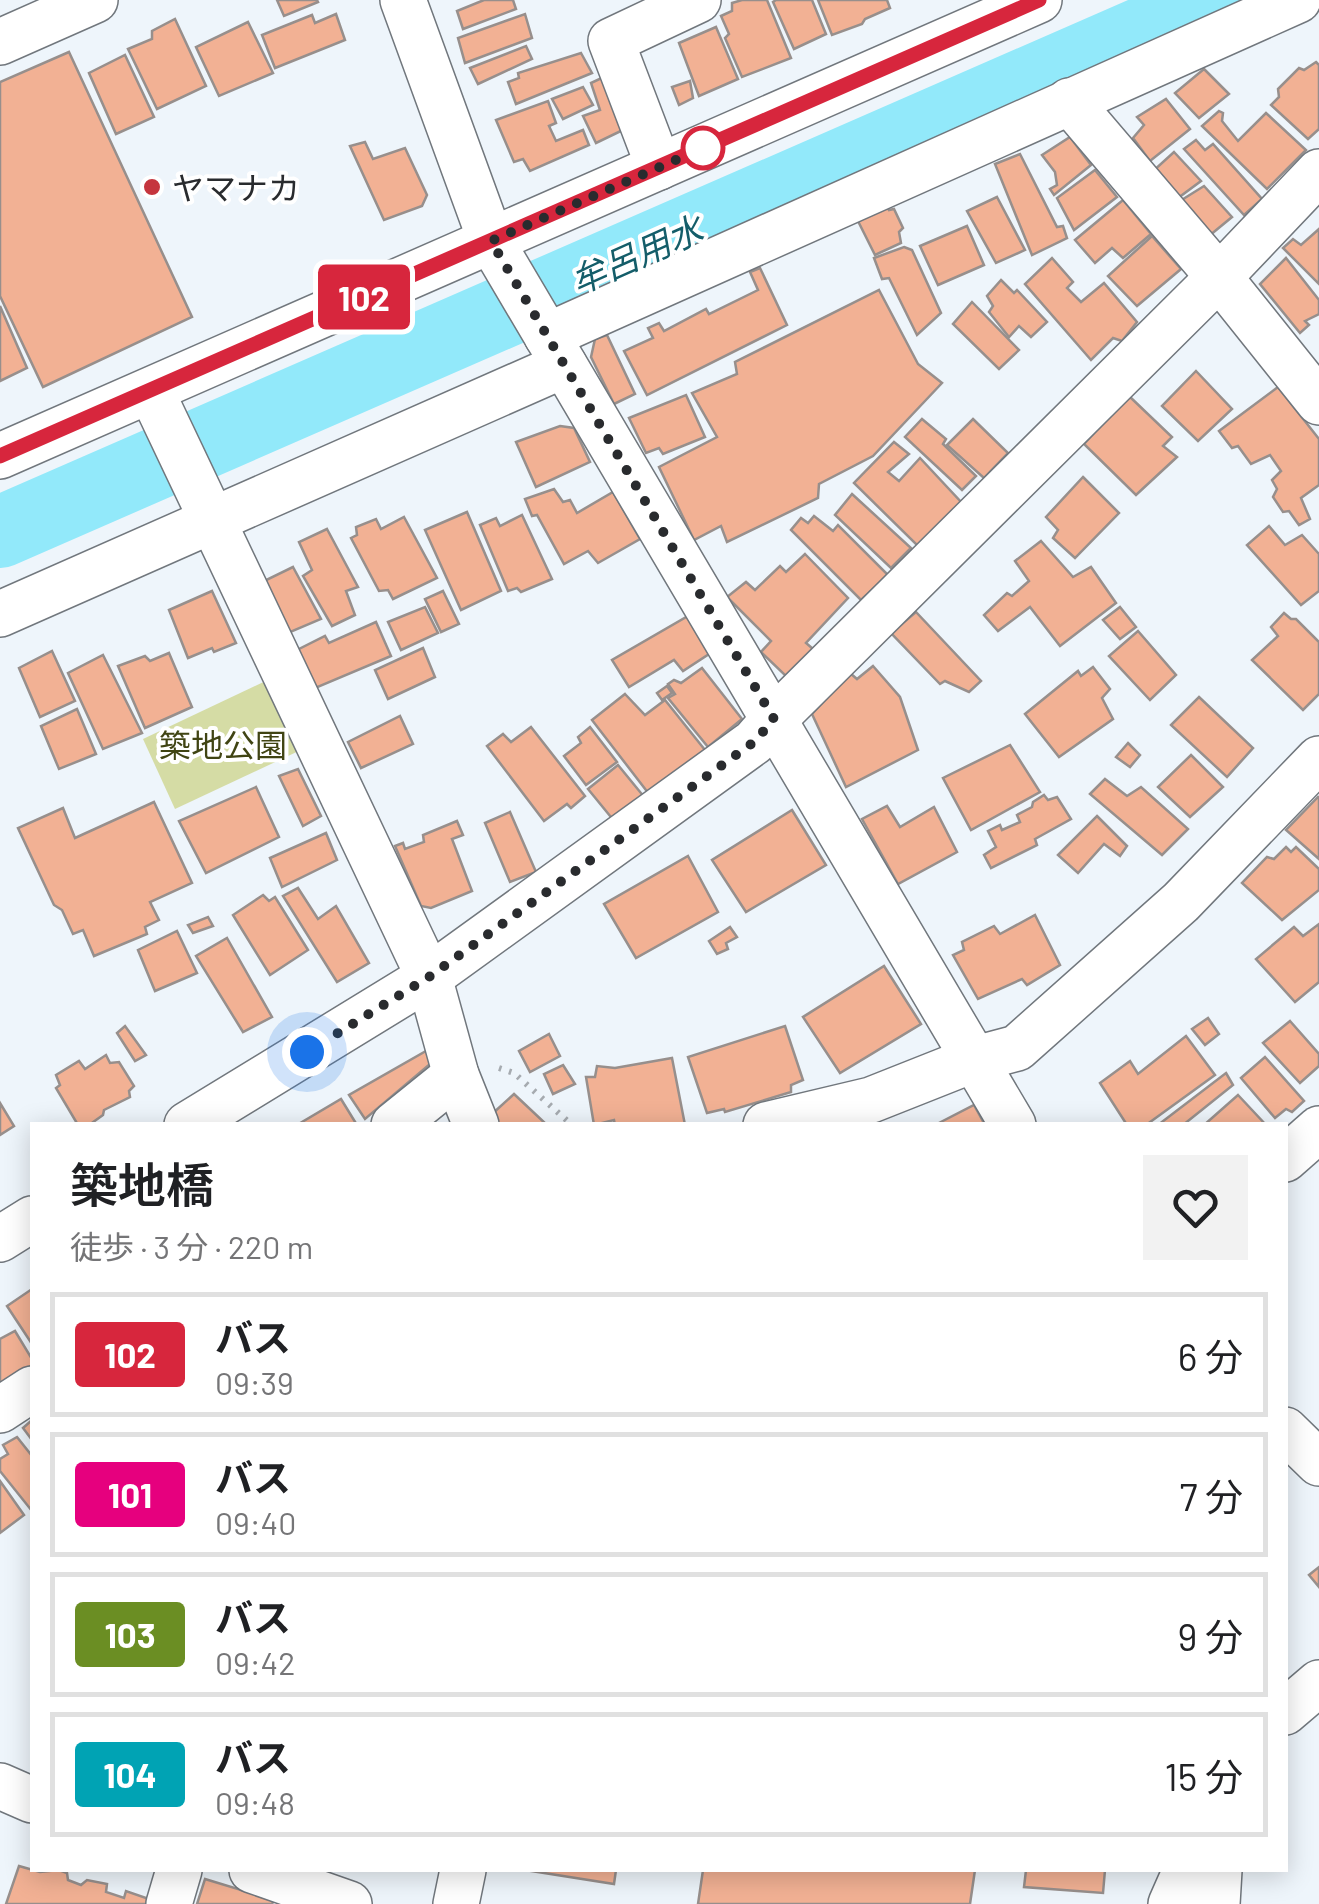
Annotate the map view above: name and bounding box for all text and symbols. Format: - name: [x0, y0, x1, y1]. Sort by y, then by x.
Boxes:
- unlabelled marker: [682, 127, 724, 169]
- place label: ヤマナカ: [172, 168, 300, 206]
- marker: ヤマナカ: [141, 176, 163, 198]
- water label: 牟呂用水: [564, 205, 712, 302]
- line badge: 102: [306, 264, 422, 330]
- text: 102: [338, 276, 390, 318]
- park label: 築地公園: [159, 725, 287, 763]
- your location: [282, 1027, 332, 1077]
- text: 築地橋: [70, 1155, 214, 1213]
- button: heart: [1143, 1155, 1248, 1260]
- text: 徒歩 · 3 分 · 220 m: [70, 1227, 313, 1265]
- text: バス: [215, 1314, 291, 1360]
- text: 102: [104, 1333, 156, 1375]
- text: 6 分: [1178, 1333, 1243, 1379]
- text: 09:39: [215, 1363, 294, 1401]
- text: バス: [215, 1454, 291, 1500]
- text: 101: [108, 1473, 152, 1515]
- text: 7 分: [1179, 1473, 1243, 1519]
- text: 09:40: [215, 1503, 296, 1541]
- text: バス: [215, 1594, 291, 1640]
- text: 103: [104, 1613, 156, 1655]
- text: 9 分: [1178, 1613, 1243, 1659]
- text: 09:42: [215, 1643, 295, 1681]
- text: バス: [215, 1734, 291, 1780]
- text: 104: [103, 1753, 157, 1795]
- text: 15 分: [1165, 1753, 1243, 1799]
- text: 09:48: [215, 1783, 295, 1821]

